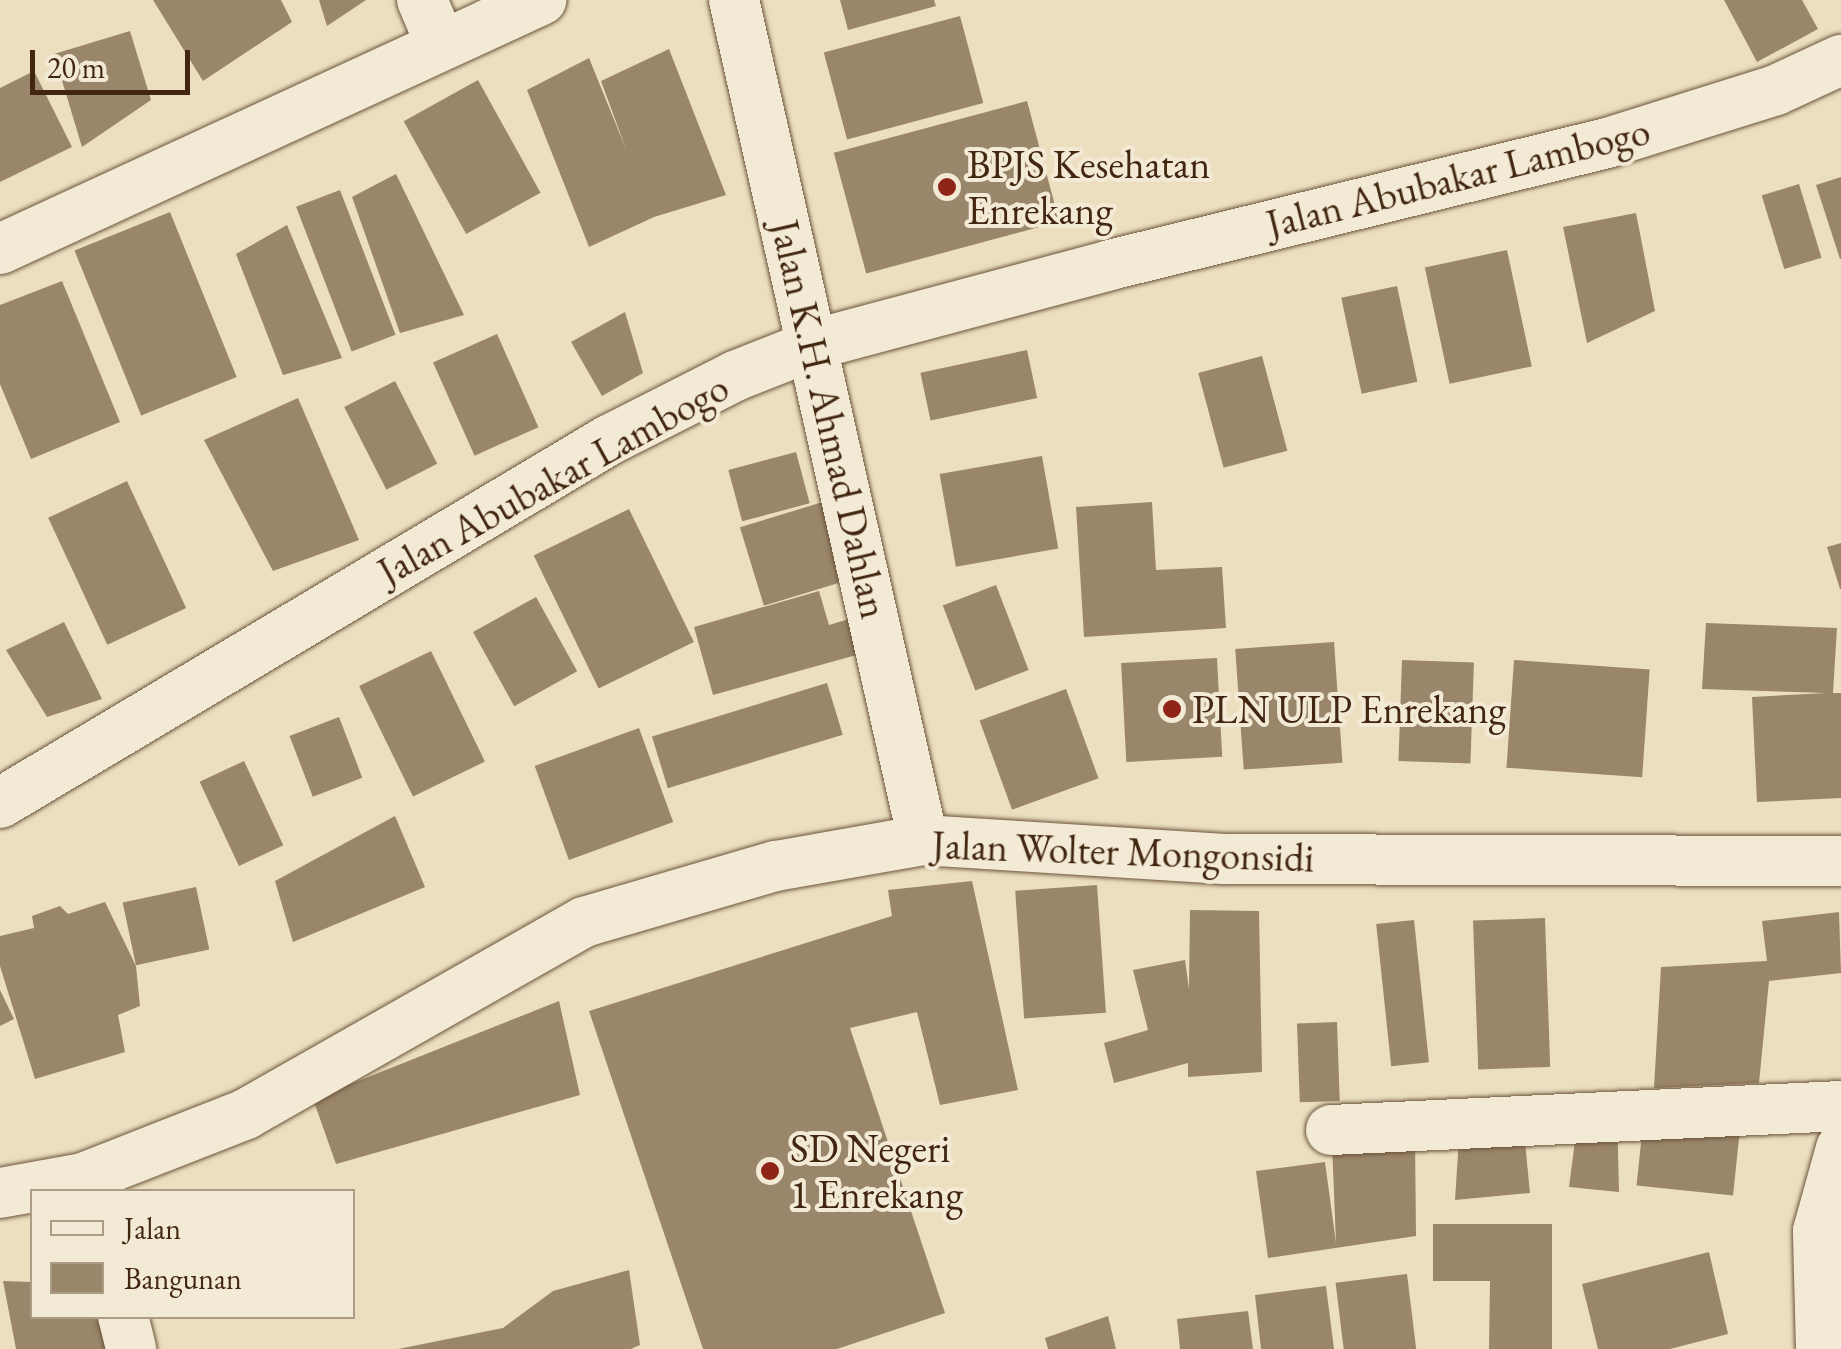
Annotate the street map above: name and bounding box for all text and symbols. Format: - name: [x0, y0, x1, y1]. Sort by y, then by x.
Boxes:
- scale bar: [35, 30, 195, 92]
- text: 20 m: [47, 48, 105, 87]
- street label: Jalan Abubakar Lambogo: [1261, 106, 1655, 248]
- place label: BPJS Kesehatan Enrekang: [967, 140, 1210, 234]
- marker: BPJS Kesehatan Enrekang: [936, 176, 958, 198]
- street label: Jalan K.H. Ahmad Dahlan: [761, 215, 899, 623]
- street label: Jalan Abubakar Lambogo: [369, 363, 737, 595]
- place label: PLN ULP Enrekang: [1192, 685, 1506, 733]
- marker: PLN ULP Enrekang: [1161, 698, 1183, 720]
- street label: Jalan Wolter Mongonsidi: [931, 820, 1315, 882]
- place label: SD Negeri 1 Enrekang: [790, 1124, 963, 1218]
- marker: SD Negeri 1 Enrekang: [759, 1160, 781, 1182]
- legend: [30, 1189, 355, 1319]
- text: Jalan: [124, 1209, 181, 1248]
- text: Bangunan: [124, 1259, 242, 1298]

